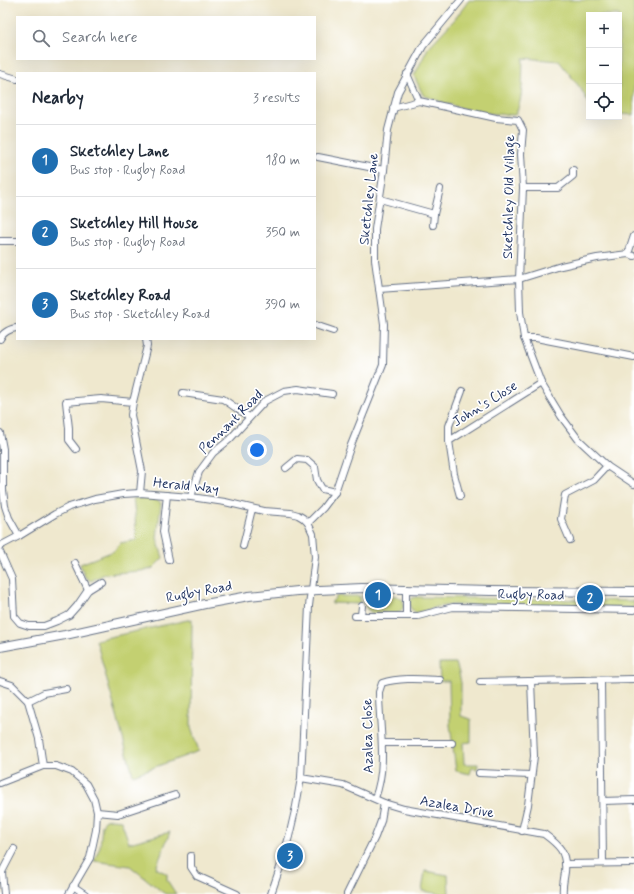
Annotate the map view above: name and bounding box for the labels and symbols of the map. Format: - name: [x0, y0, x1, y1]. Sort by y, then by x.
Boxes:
- street label: Sketchley Old Village: [499, 134, 521, 259]
- street label: Sketchley Lane: [355, 152, 383, 246]
- street label: John's Close: [449, 377, 521, 431]
- street label: Pennant Road: [195, 386, 267, 458]
- your location: [247, 440, 267, 460]
- street label: Herald Way: [152, 474, 220, 498]
- street label: Rugby Road: [164, 577, 234, 609]
- pin: 1: [365, 580, 391, 610]
- pin: 2: [577, 583, 603, 613]
- street label: Rugby Road: [497, 585, 565, 607]
- street label: Azalea Close: [358, 698, 378, 774]
- street label: Azalea Drive: [418, 792, 496, 822]
- pin: 3: [277, 841, 303, 871]

